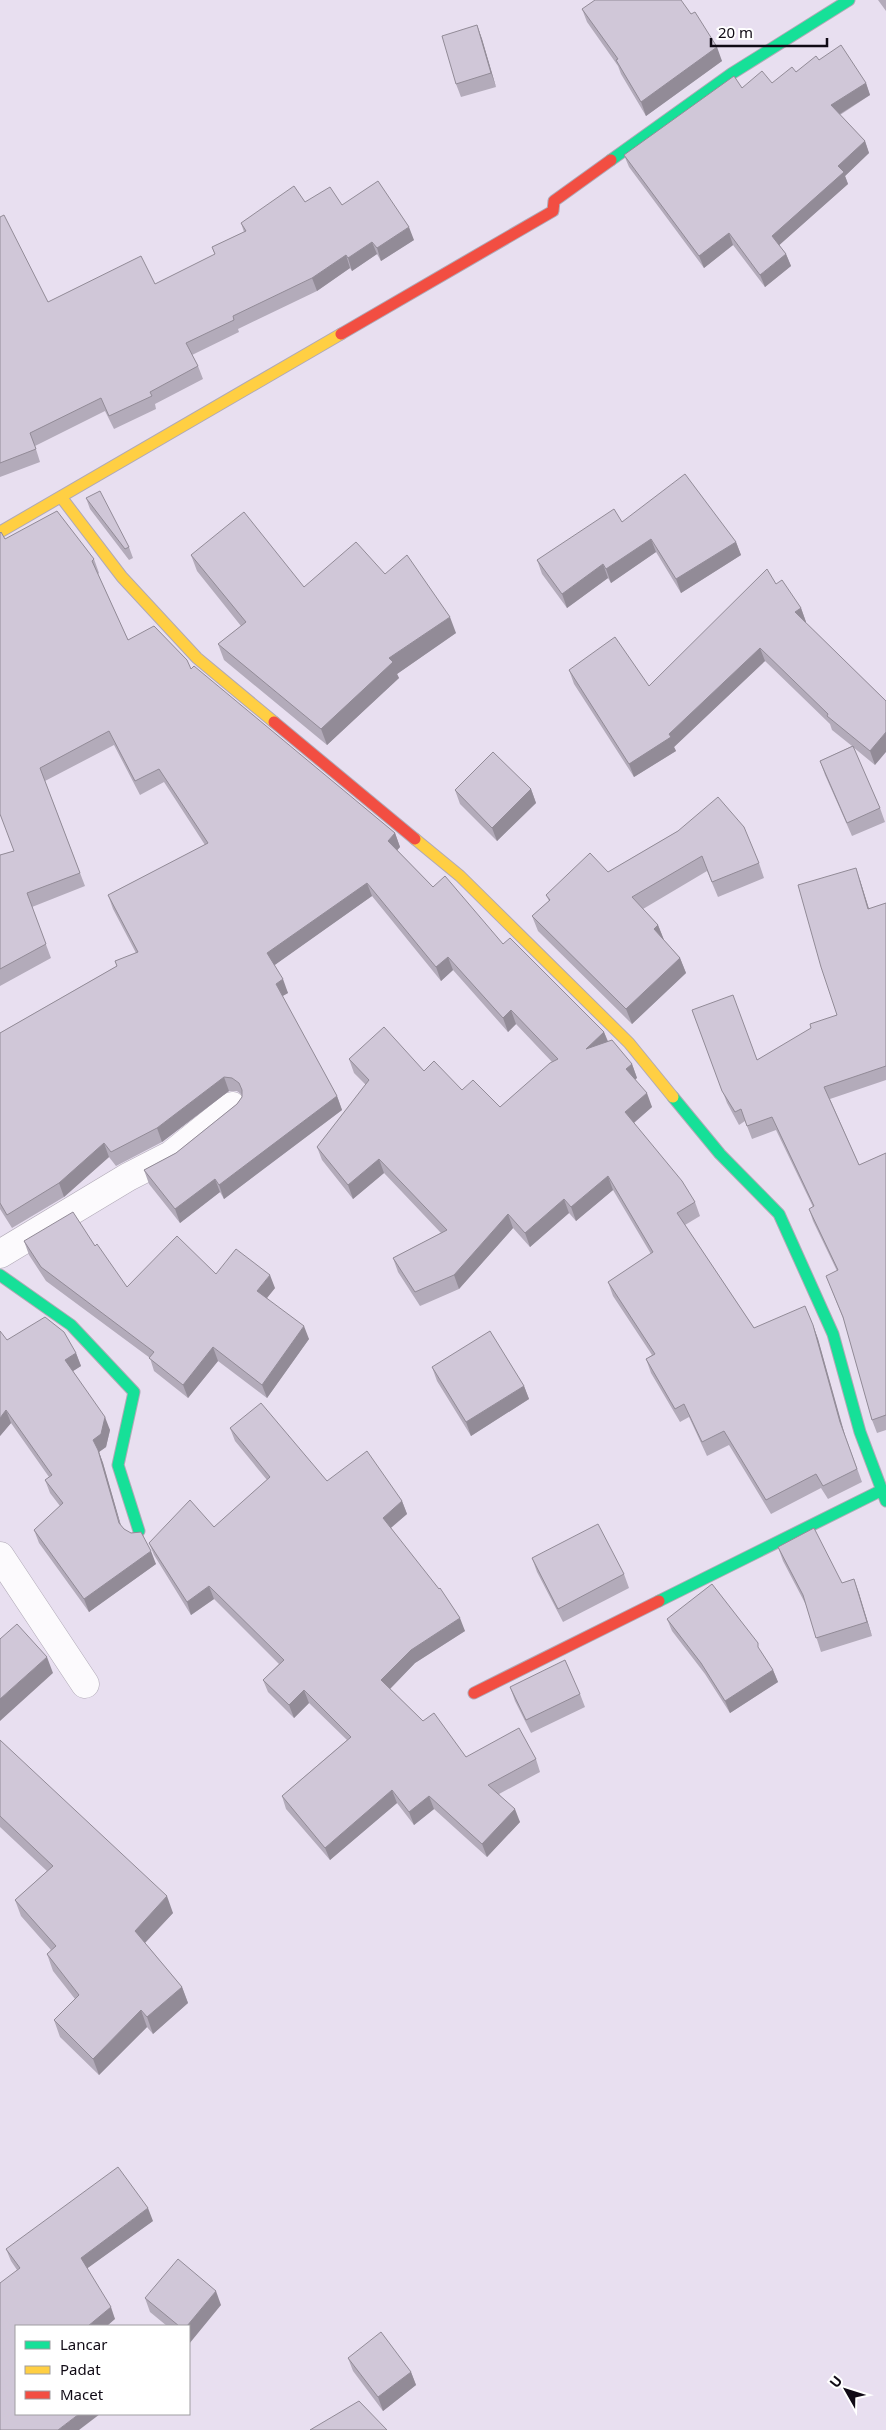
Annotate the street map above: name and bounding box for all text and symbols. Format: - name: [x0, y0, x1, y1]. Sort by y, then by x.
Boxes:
- scale bar: [711, 15, 827, 47]
- text: 20 m: [718, 22, 753, 42]
- legend: [15, 2325, 190, 2415]
- text: Lancar: [60, 2334, 107, 2354]
- text: Padat: [60, 2359, 101, 2379]
- north arrow: [821, 2365, 871, 2415]
- text: U: [825, 2371, 846, 2392]
- text: Macet: [60, 2384, 104, 2404]

